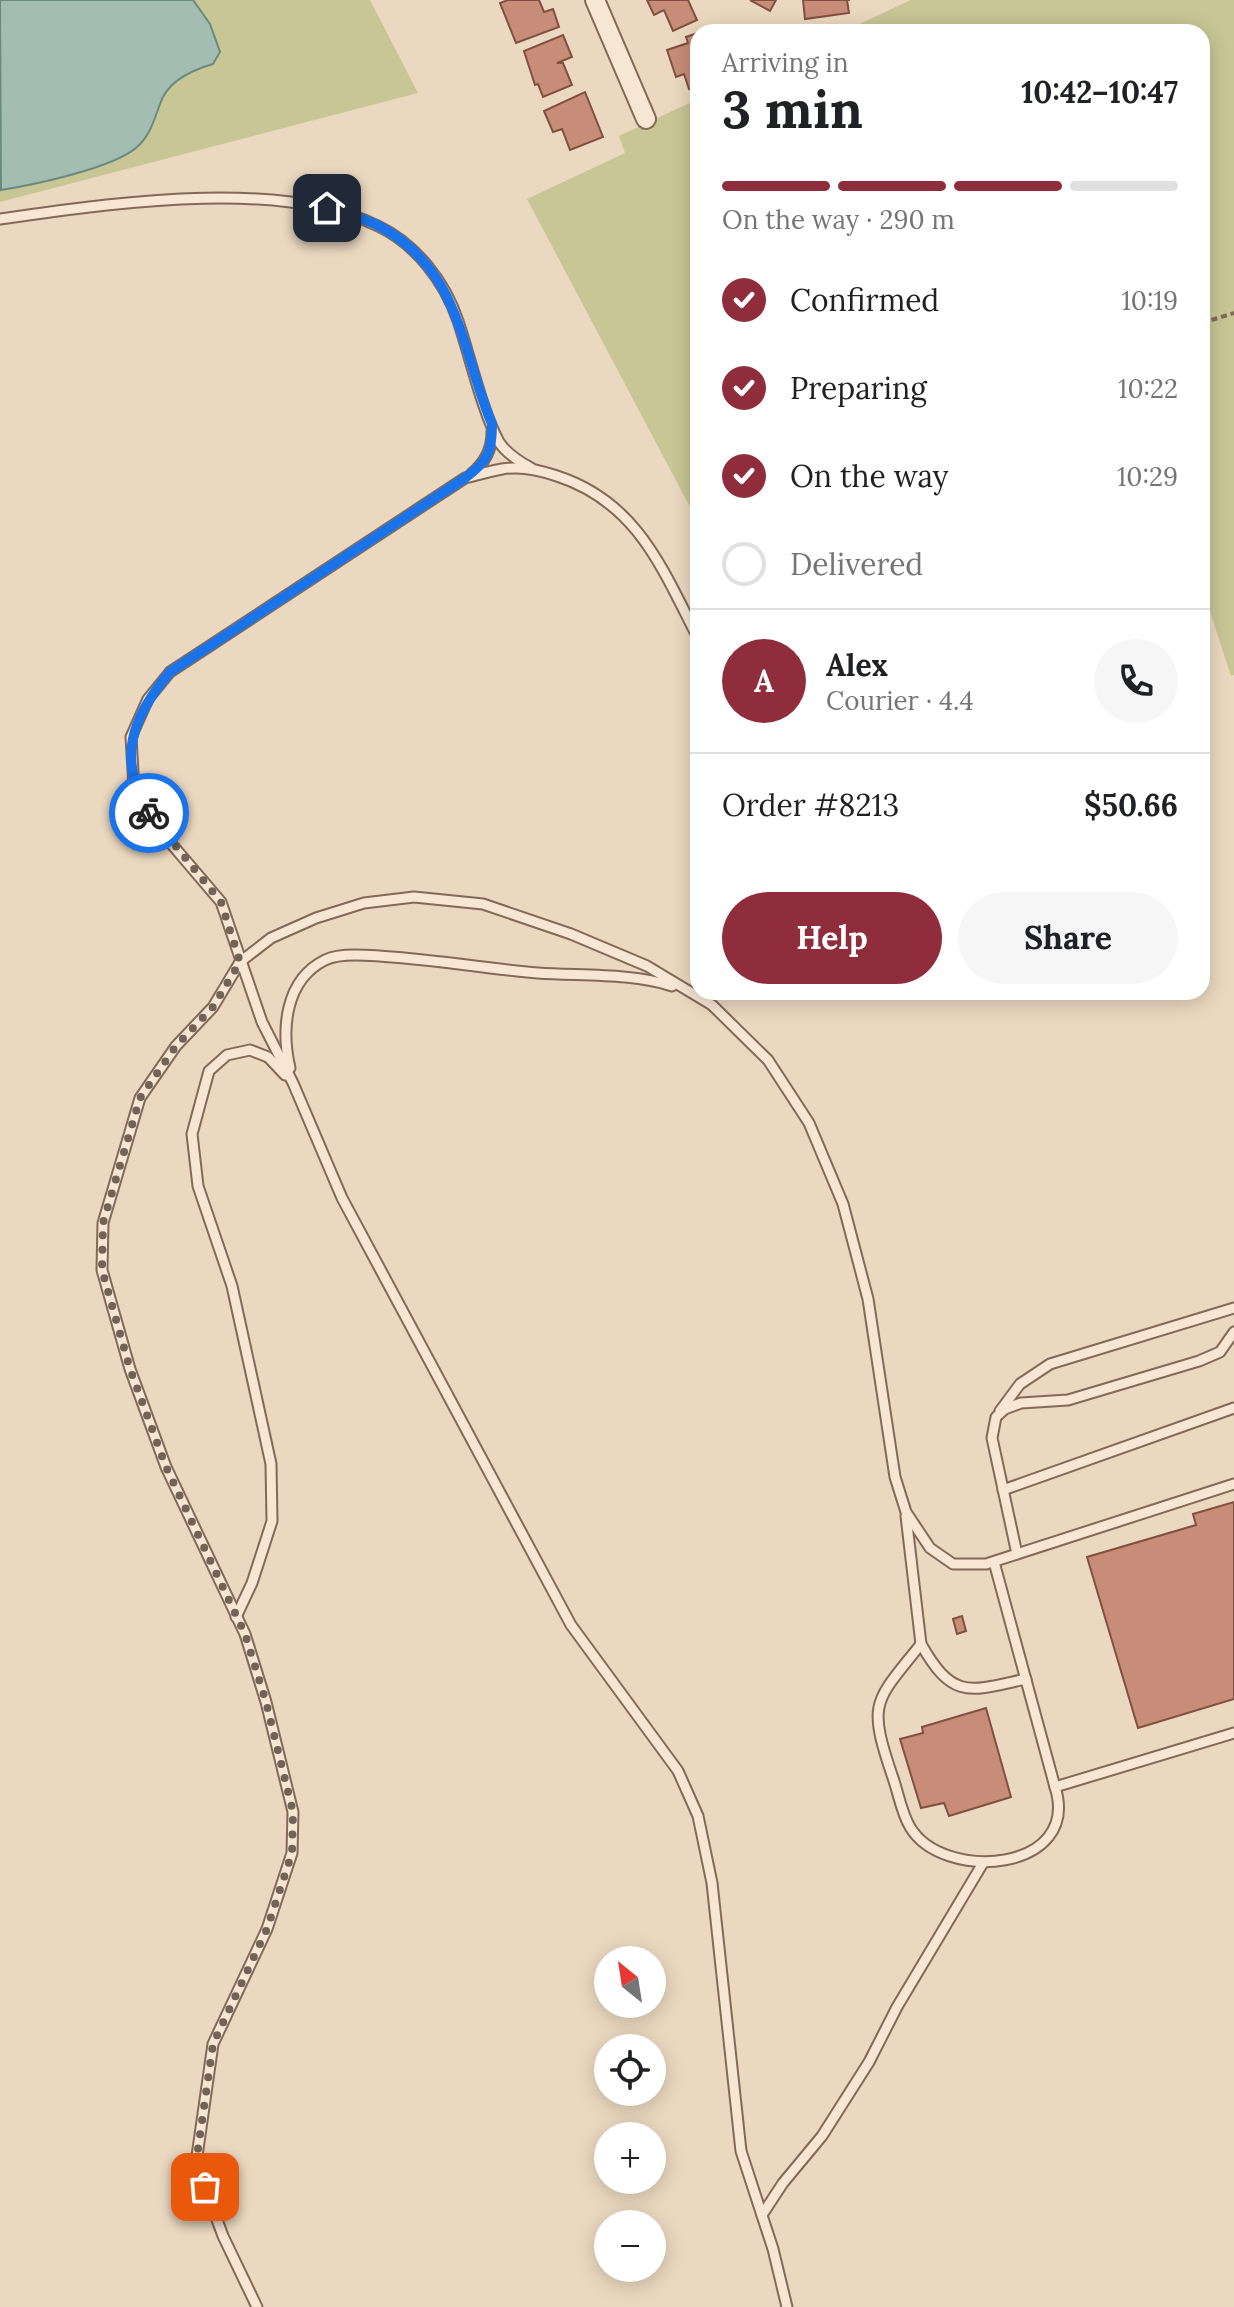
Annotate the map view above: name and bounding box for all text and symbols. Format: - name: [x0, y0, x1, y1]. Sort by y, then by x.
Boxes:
- text: Arriving in: [722, 46, 849, 79]
- text: 10:42–10:47: [1021, 73, 1178, 111]
- text: 3 min: [722, 76, 863, 142]
- pin: [293, 174, 361, 242]
- icon: home: [305, 186, 349, 230]
- text: On the way · 290 m: [722, 203, 955, 236]
- icon: check: [722, 278, 766, 322]
- text: Confirmed: [790, 281, 939, 319]
- text: 10:19: [1121, 284, 1178, 317]
- icon: check: [722, 366, 766, 410]
- text: Preparing: [790, 369, 927, 407]
- text: 10:22: [1118, 372, 1178, 405]
- icon: check: [722, 454, 766, 498]
- text: On the way: [790, 457, 948, 495]
- text: 10:29: [1117, 460, 1178, 493]
- text: Delivered: [790, 545, 923, 583]
- button: phone: [1094, 639, 1178, 723]
- text: Alex: [826, 646, 888, 684]
- text: A: [754, 662, 774, 700]
- text: Courier · 4.4: [826, 684, 974, 717]
- courier: [109, 773, 189, 853]
- text: Order #8213: [722, 786, 899, 824]
- text: $50.66: [1084, 786, 1178, 824]
- icon: bike: [127, 791, 171, 835]
- button: Help: [722, 892, 942, 984]
- button: Share: [958, 892, 1178, 984]
- north arrow: [594, 1946, 666, 2018]
- map controls: [594, 1946, 666, 2282]
- button: locate: [594, 2034, 666, 2106]
- button: +: [594, 2122, 666, 2194]
- pin: [171, 2153, 239, 2221]
- icon: bag: [183, 2165, 227, 2209]
- button: −: [594, 2210, 666, 2282]

